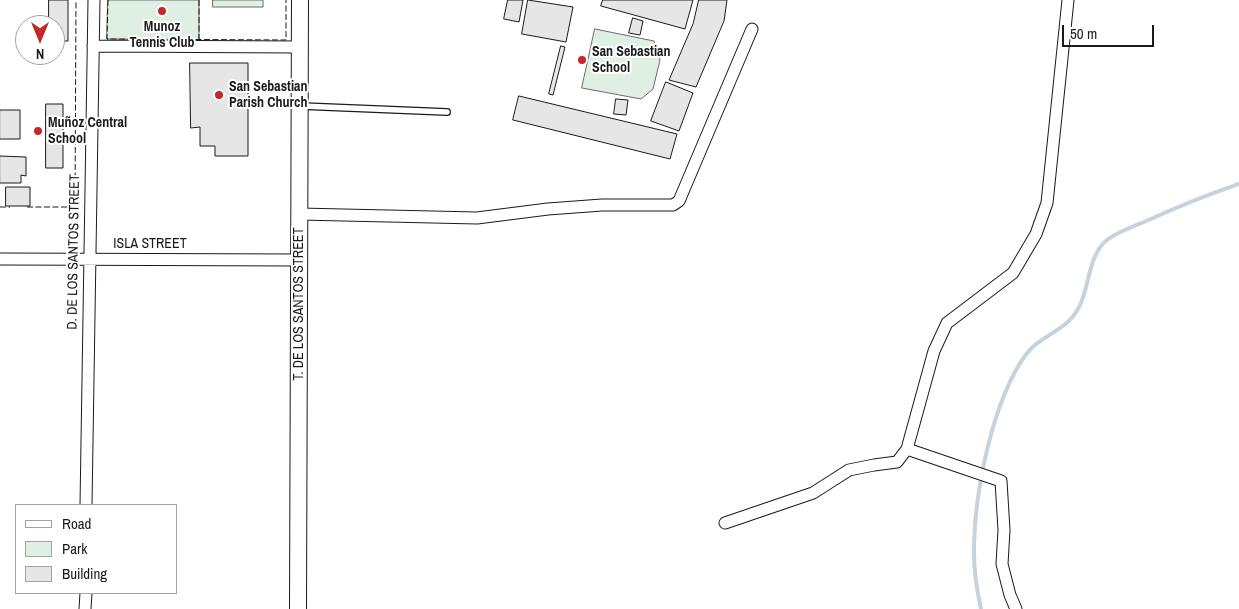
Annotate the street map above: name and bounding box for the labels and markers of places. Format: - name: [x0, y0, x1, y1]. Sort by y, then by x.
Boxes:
- marker: Munoz Tennis Club: [156, 5, 168, 17]
- place label: Munoz Tennis Club: [130, 19, 194, 52]
- place label: San Sebastian School: [592, 44, 670, 76]
- marker: San Sebastian School: [576, 54, 588, 66]
- place label: San Sebastian Parish Church: [229, 79, 307, 111]
- marker: San Sebastian Parish Church: [213, 89, 225, 101]
- place label: Muñoz Central School: [48, 115, 127, 148]
- marker: Muñoz Central School: [32, 125, 44, 137]

